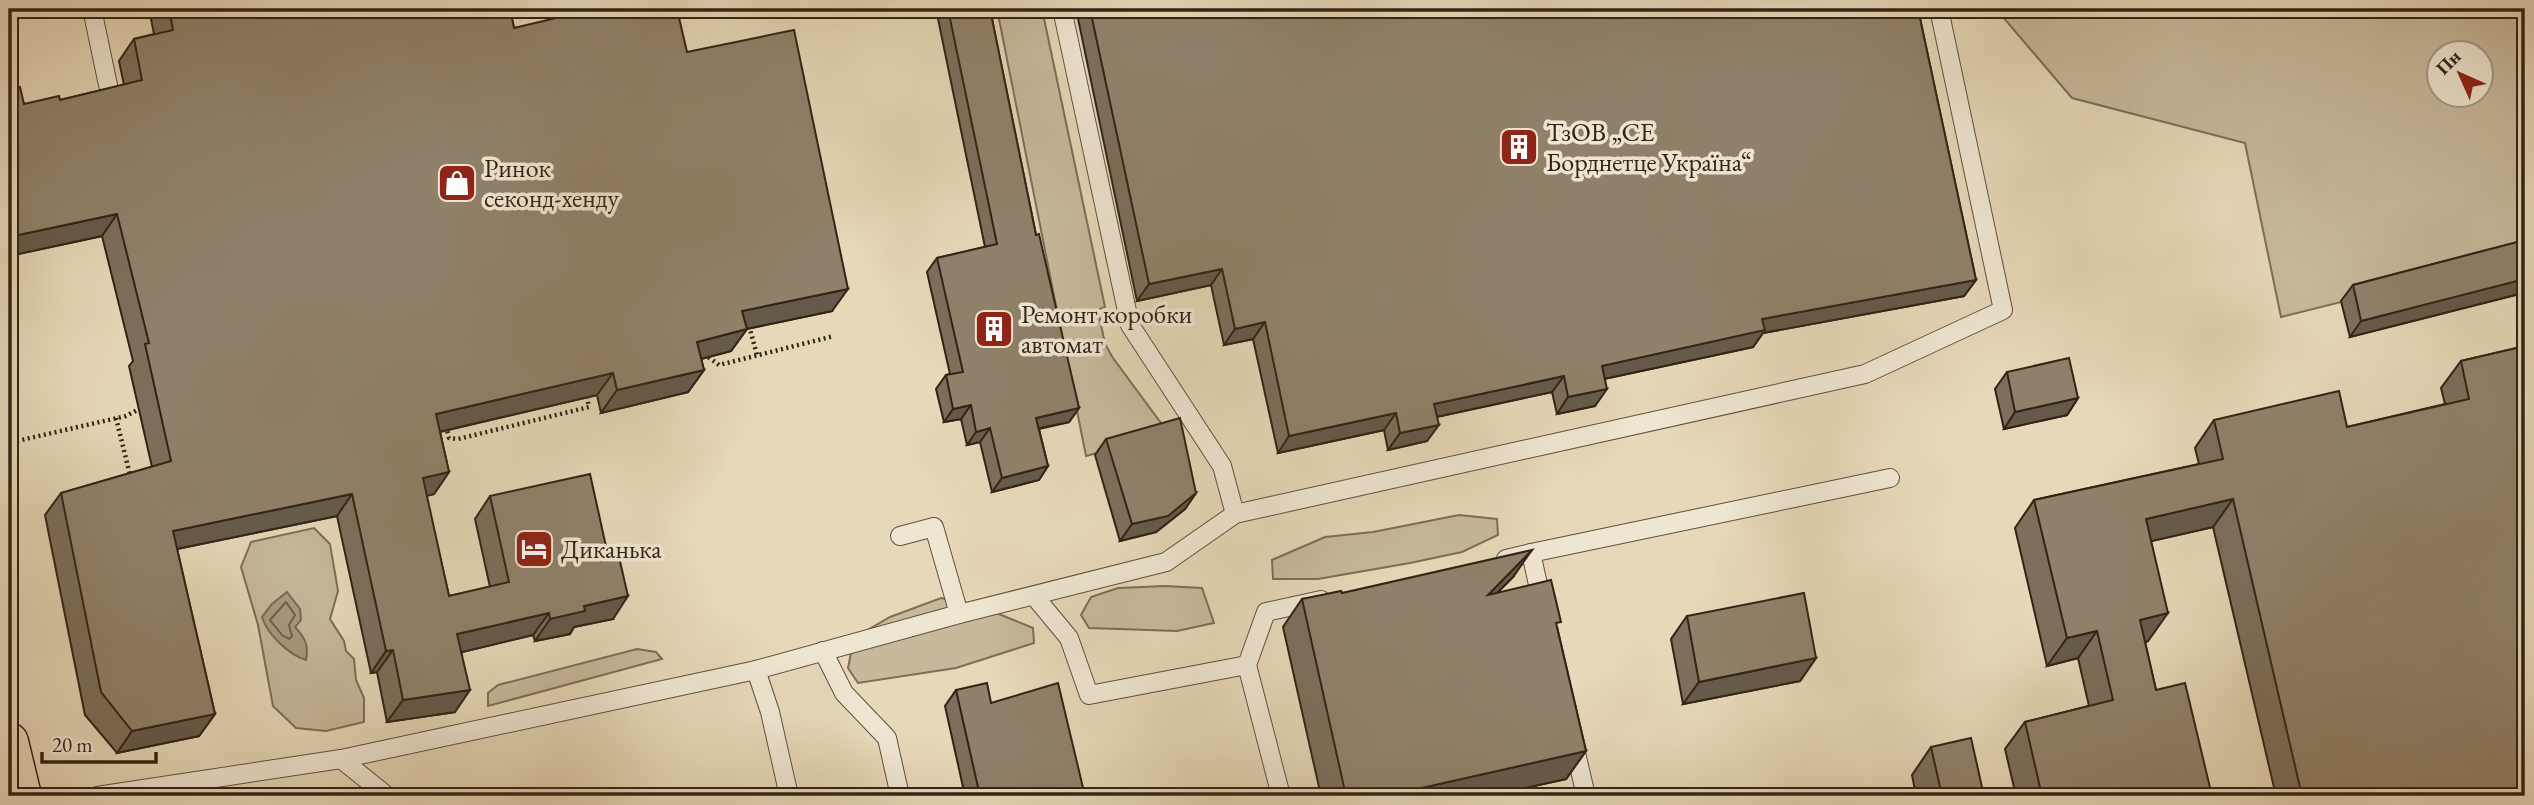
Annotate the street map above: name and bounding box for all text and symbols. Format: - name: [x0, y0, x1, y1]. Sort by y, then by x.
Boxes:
- north arrow: [2426, 38, 2496, 108]
- text: Пн: [2430, 44, 2466, 80]
- place label: ТзОВ „СЕ Борднетце Україна“: [1546, 115, 1752, 179]
- building icon: ТзОВ „СЕ Борднетце Україна“: [1498, 126, 1540, 168]
- place label: Ринок секонд-хенду: [484, 151, 620, 215]
- shop icon: Ринок секонд-хенду: [436, 162, 478, 204]
- place label: Ремонт коробки автомат: [1021, 297, 1193, 361]
- building icon: Ремонт коробки автомат: [973, 308, 1015, 350]
- hotel icon: Диканька: [513, 528, 555, 570]
- place label: Диканька: [561, 532, 662, 566]
- scale bar: [42, 721, 156, 765]
- text: 20 m: [52, 731, 93, 758]

